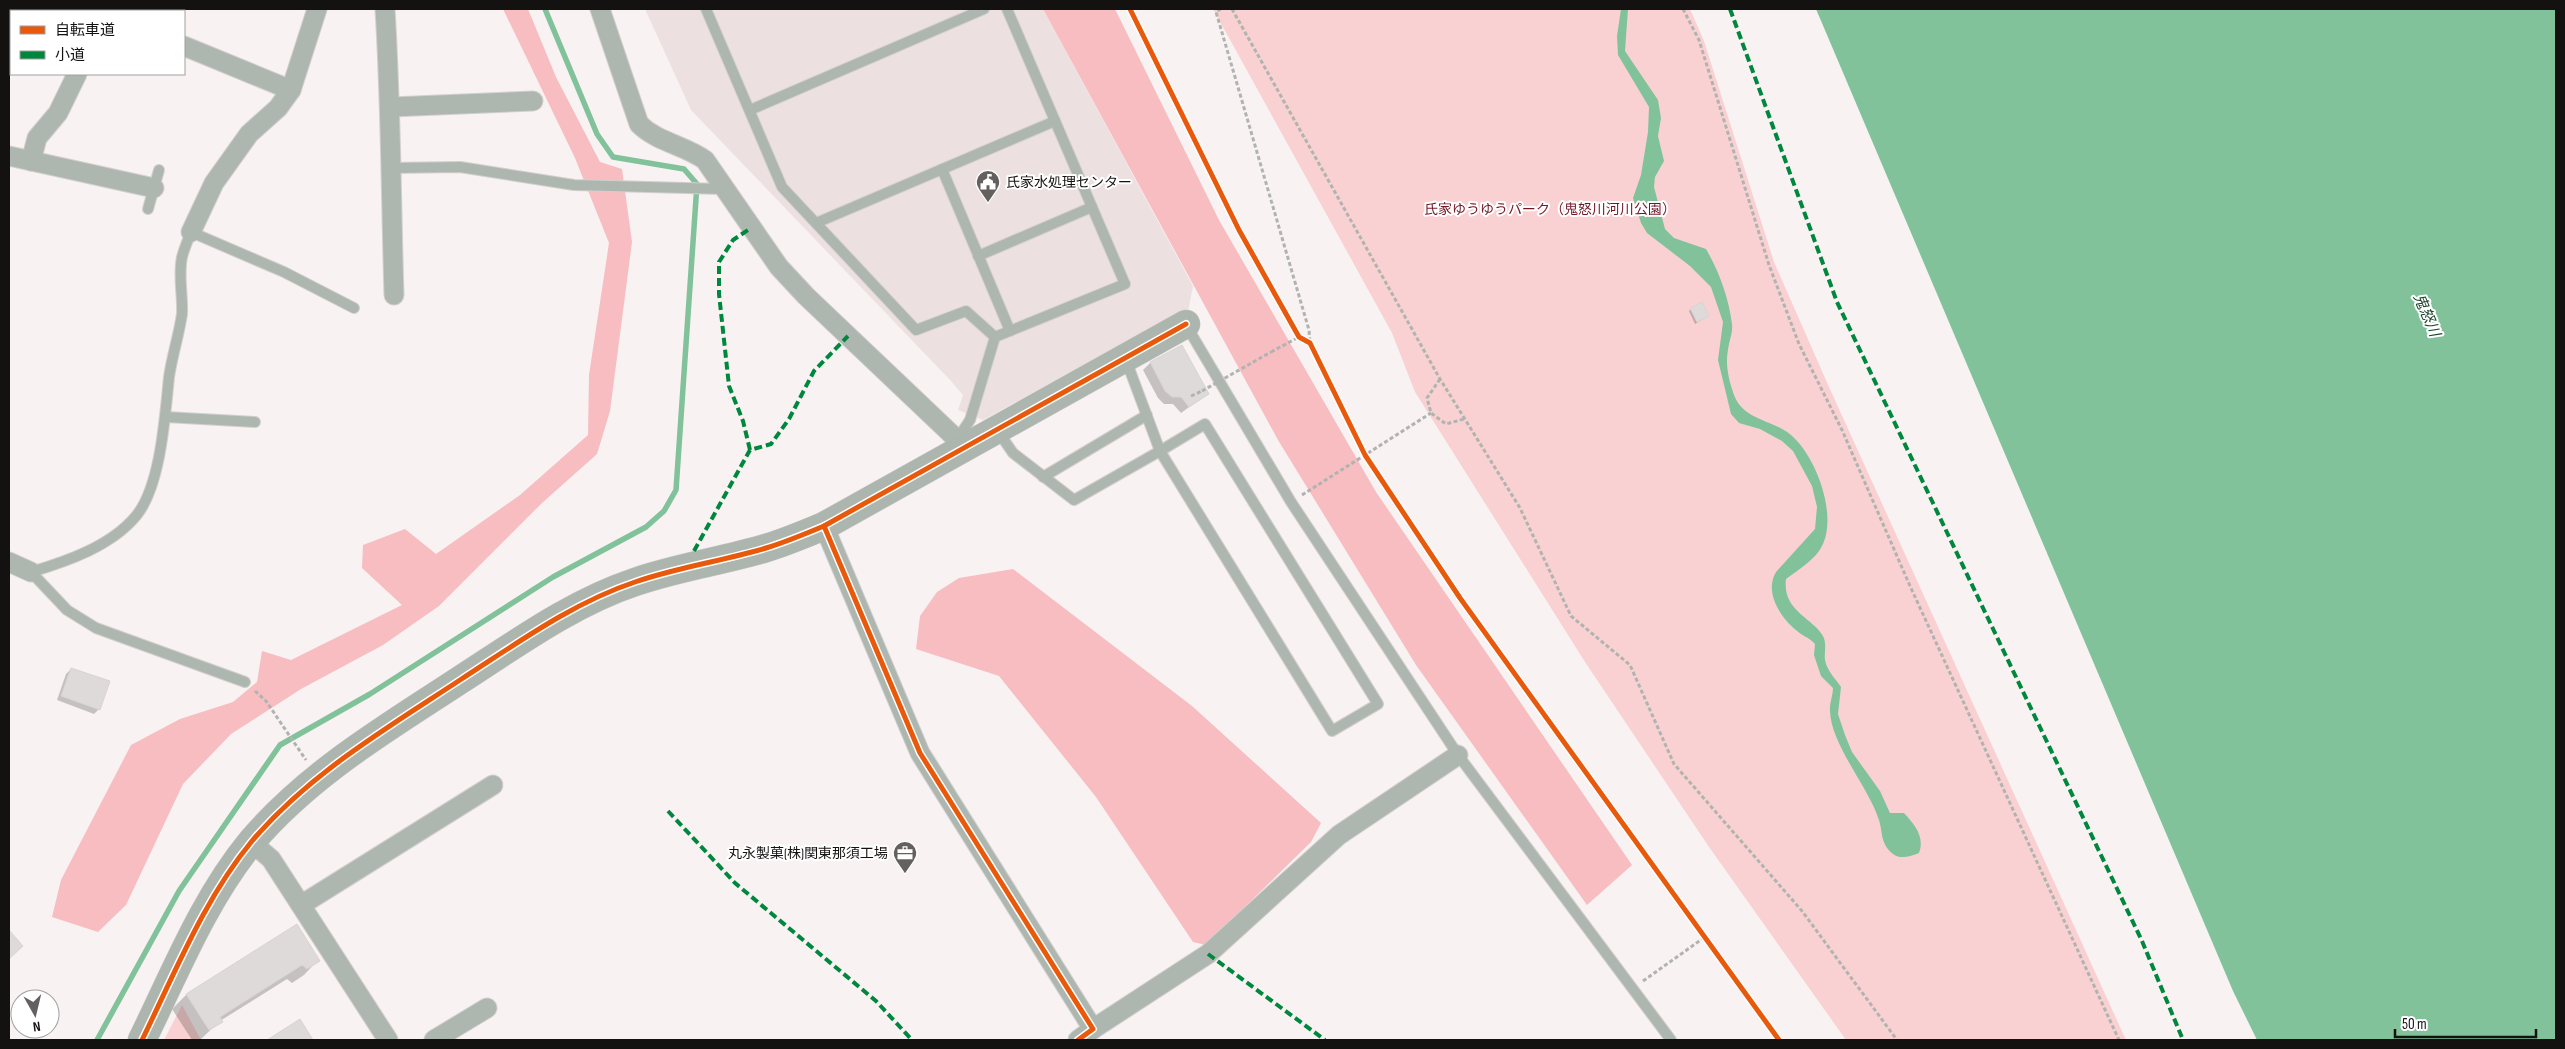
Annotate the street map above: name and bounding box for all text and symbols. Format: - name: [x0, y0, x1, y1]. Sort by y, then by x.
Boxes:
- legend: [10, 10, 185, 75]
- text: 自転車道: [55, 21, 115, 40]
- text: 小道: [55, 46, 85, 65]
- public building icon: 氏家水処理センター: [975, 169, 1001, 203]
- place label: 氏家水処理センター: [1006, 174, 1132, 191]
- park label: 氏家ゆうゆうパーク（鬼怒川河川公園）: [1424, 201, 1676, 218]
- water label: 鬼怒川: [2409, 291, 2445, 341]
- office icon: 丸永製菓(株)関東那須工場: [892, 840, 918, 874]
- place label: 丸永製菓(株)関東那須工場: [728, 845, 888, 862]
- north arrow: [10, 989, 60, 1039]
- scale bar: [2395, 1006, 2536, 1038]
- text: 50 m: [2402, 1015, 2427, 1034]
- text: N: [32, 1017, 42, 1035]

